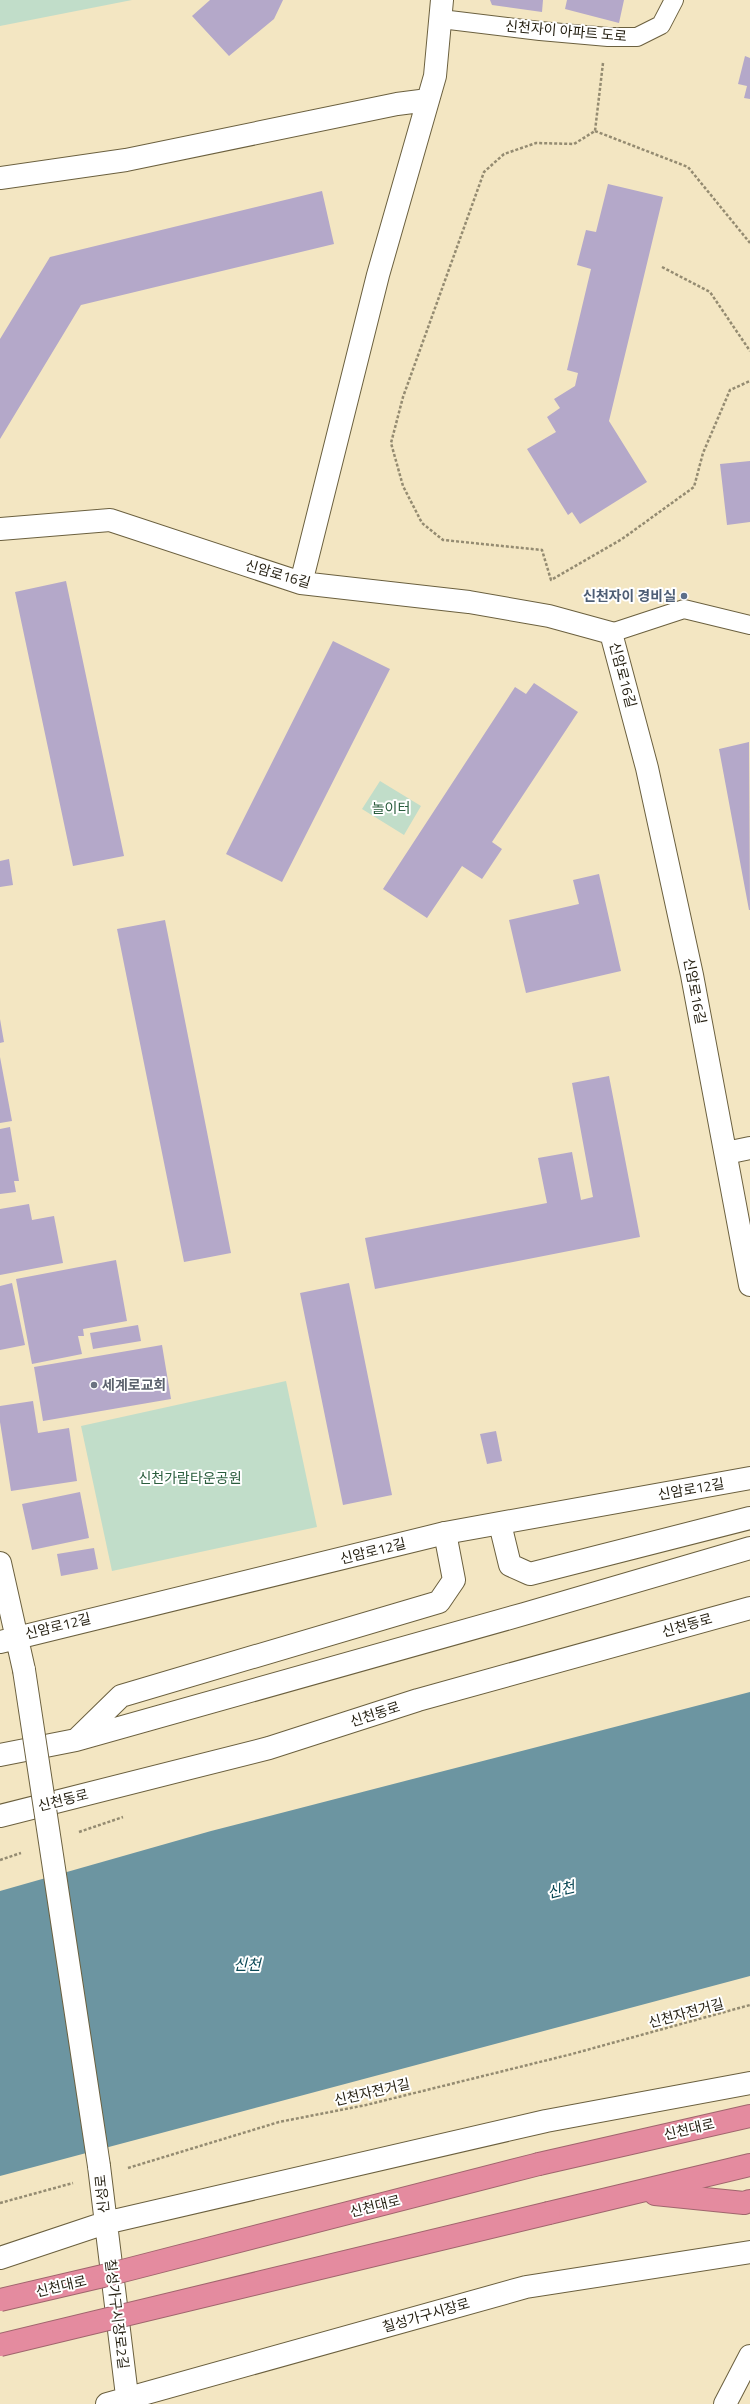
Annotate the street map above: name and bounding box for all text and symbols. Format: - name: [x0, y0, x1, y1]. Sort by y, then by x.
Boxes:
- street label: 신천자이 아파트 도로: [504, 15, 628, 46]
- street label: 신암로16길: [243, 554, 313, 593]
- place label: 신천자이 경비실: [583, 585, 676, 606]
- marker: 신천자이 경비실: [679, 591, 689, 601]
- street label: 신암로16길: [605, 640, 642, 710]
- park label: 놀이터: [372, 797, 410, 818]
- street label: 신암로16길: [679, 956, 712, 1026]
- place label: 세계로교회: [102, 1374, 166, 1395]
- marker: 세계로교회: [89, 1380, 99, 1390]
- park label: 신천가람타운공원: [138, 1467, 242, 1488]
- street label: 신암로12길: [656, 1472, 726, 1505]
- street label: 신암로12길: [338, 1532, 408, 1569]
- street label: 신암로12길: [23, 1607, 93, 1644]
- street label: 신천동로: [659, 1607, 715, 1642]
- street label: 신천동로: [347, 1696, 403, 1731]
- street label: 신천동로: [35, 1783, 91, 1816]
- water label: 신천: [545, 1874, 579, 1904]
- water label: 신천: [233, 1953, 263, 1976]
- street label: 신천자전거길: [646, 1992, 726, 2033]
- street label: 신천자전거길: [332, 2073, 412, 2110]
- street label: 신천대로: [661, 2112, 716, 2145]
- street label: 신성로: [89, 2174, 114, 2214]
- street label: 신천대로: [347, 2189, 403, 2222]
- street label: 칠성가구시장로2길: [100, 2258, 135, 2370]
- street label: 신천대로: [33, 2269, 88, 2302]
- street label: 칠성가구시장로: [380, 2292, 472, 2337]

